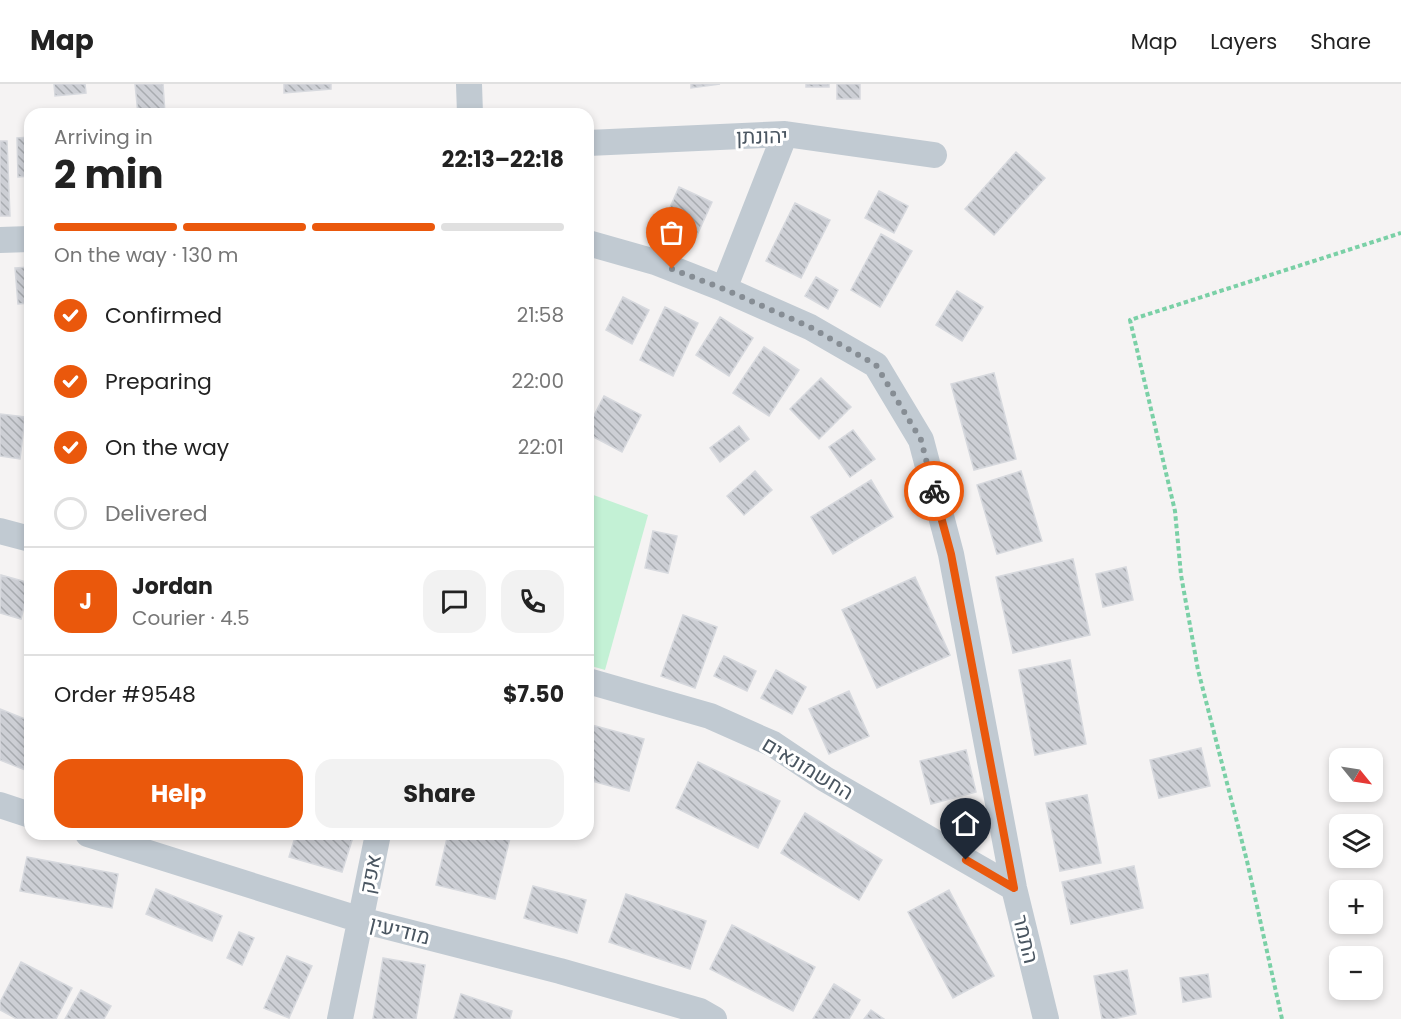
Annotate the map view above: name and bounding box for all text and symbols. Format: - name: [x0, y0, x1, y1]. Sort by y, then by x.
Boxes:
- text: Map: [30, 21, 94, 60]
- text: Map: [1131, 27, 1177, 56]
- text: Layers: [1210, 27, 1277, 56]
- text: Share: [1310, 27, 1371, 56]
- street label: יהונתן: [736, 121, 788, 151]
- text: Arriving in: [54, 123, 153, 151]
- text: 22:13–22:18: [442, 144, 564, 175]
- text: 2 min: [54, 147, 164, 202]
- pin: [646, 207, 697, 269]
- icon: bag: [655, 216, 688, 249]
- text: On the way · 130 m: [54, 241, 238, 269]
- icon: check: [54, 299, 87, 332]
- text: Confirmed: [105, 300, 222, 331]
- text: 21:58: [517, 301, 564, 329]
- icon: check: [54, 365, 87, 398]
- text: Preparing: [105, 366, 212, 397]
- text: 22:00: [512, 367, 564, 395]
- icon: check: [54, 431, 87, 464]
- text: On the way: [105, 432, 229, 463]
- text: 22:01: [518, 433, 564, 461]
- courier: [904, 461, 964, 521]
- icon: bike: [918, 475, 951, 508]
- text: Delivered: [105, 498, 208, 529]
- button: chat: [423, 570, 486, 633]
- button: phone: [501, 570, 564, 633]
- text: Jordan: [132, 571, 213, 602]
- text: J: [79, 586, 92, 617]
- text: Courier · 4.5: [132, 604, 250, 632]
- text: Order #9548: [54, 679, 196, 710]
- text: $7.50: [503, 679, 564, 710]
- street label: החשמונאים: [757, 729, 859, 807]
- north arrow: [1329, 748, 1383, 802]
- map controls: [1329, 748, 1383, 1000]
- button: Help: [54, 759, 303, 828]
- button: Share: [315, 759, 564, 828]
- pin: [940, 798, 991, 860]
- icon: home: [949, 807, 982, 840]
- button: layers: [1329, 814, 1383, 868]
- street label: אפק: [352, 852, 388, 896]
- button: +: [1329, 880, 1383, 934]
- street label: מודיעין: [367, 909, 433, 951]
- street label: התמר: [1006, 912, 1046, 966]
- button: −: [1329, 946, 1383, 1000]

